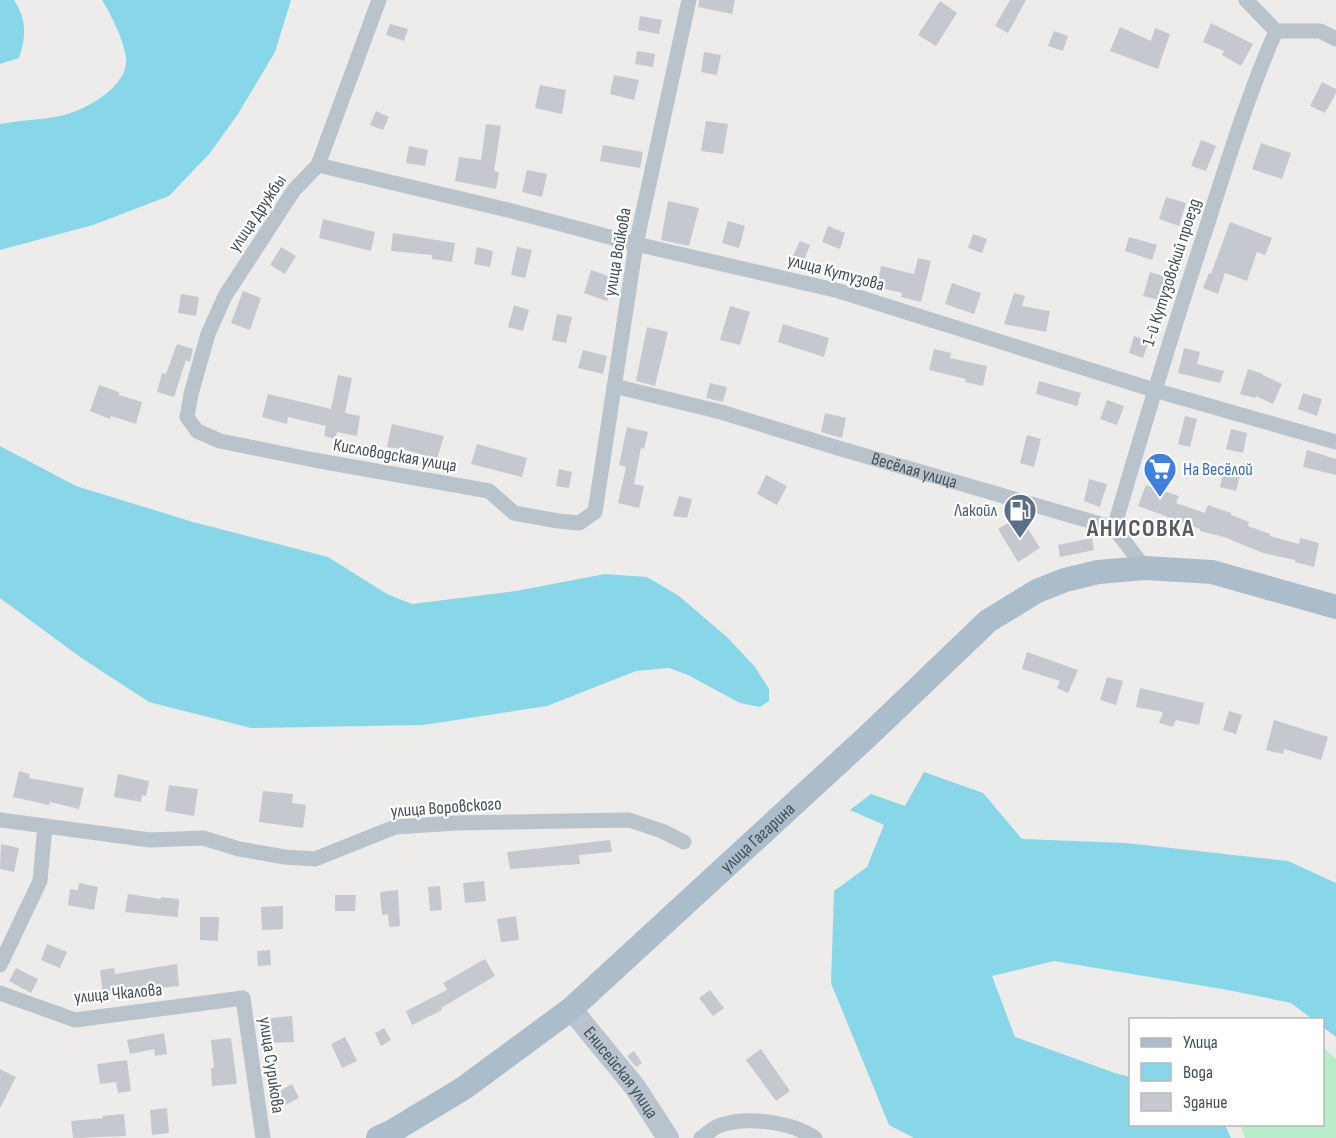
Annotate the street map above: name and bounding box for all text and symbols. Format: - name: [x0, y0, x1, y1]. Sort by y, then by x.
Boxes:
- street label: улица Дружбы: [224, 171, 291, 256]
- street label: 1-й Кутузовский проезд: [1138, 196, 1205, 348]
- street label: улица Войкова: [599, 206, 636, 298]
- street label: улица Кутузова: [785, 249, 887, 296]
- street label: Кисловодская улица: [332, 434, 458, 477]
- street label: Весёлая улица: [869, 448, 960, 493]
- supermarket icon: На Весёлой: [1142, 451, 1178, 498]
- place label: На Весёлой: [1183, 459, 1253, 480]
- fuel station icon: Лакойл: [1002, 492, 1038, 539]
- place label: Лакойл: [953, 500, 998, 521]
- district label: АНИСОВКА: [1086, 514, 1195, 543]
- street label: улица Воровского: [390, 793, 502, 822]
- street label: улица Гагарина: [716, 798, 799, 877]
- street label: улица Чкалова: [73, 979, 163, 1008]
- street label: улица Сурикова: [254, 1016, 289, 1115]
- legend: [1129, 1018, 1324, 1126]
- street label: Енисейская улица: [579, 1023, 663, 1123]
- text: Улица: [1183, 1032, 1218, 1053]
- text: Вода: [1183, 1062, 1213, 1083]
- text: Здание: [1183, 1092, 1228, 1113]

